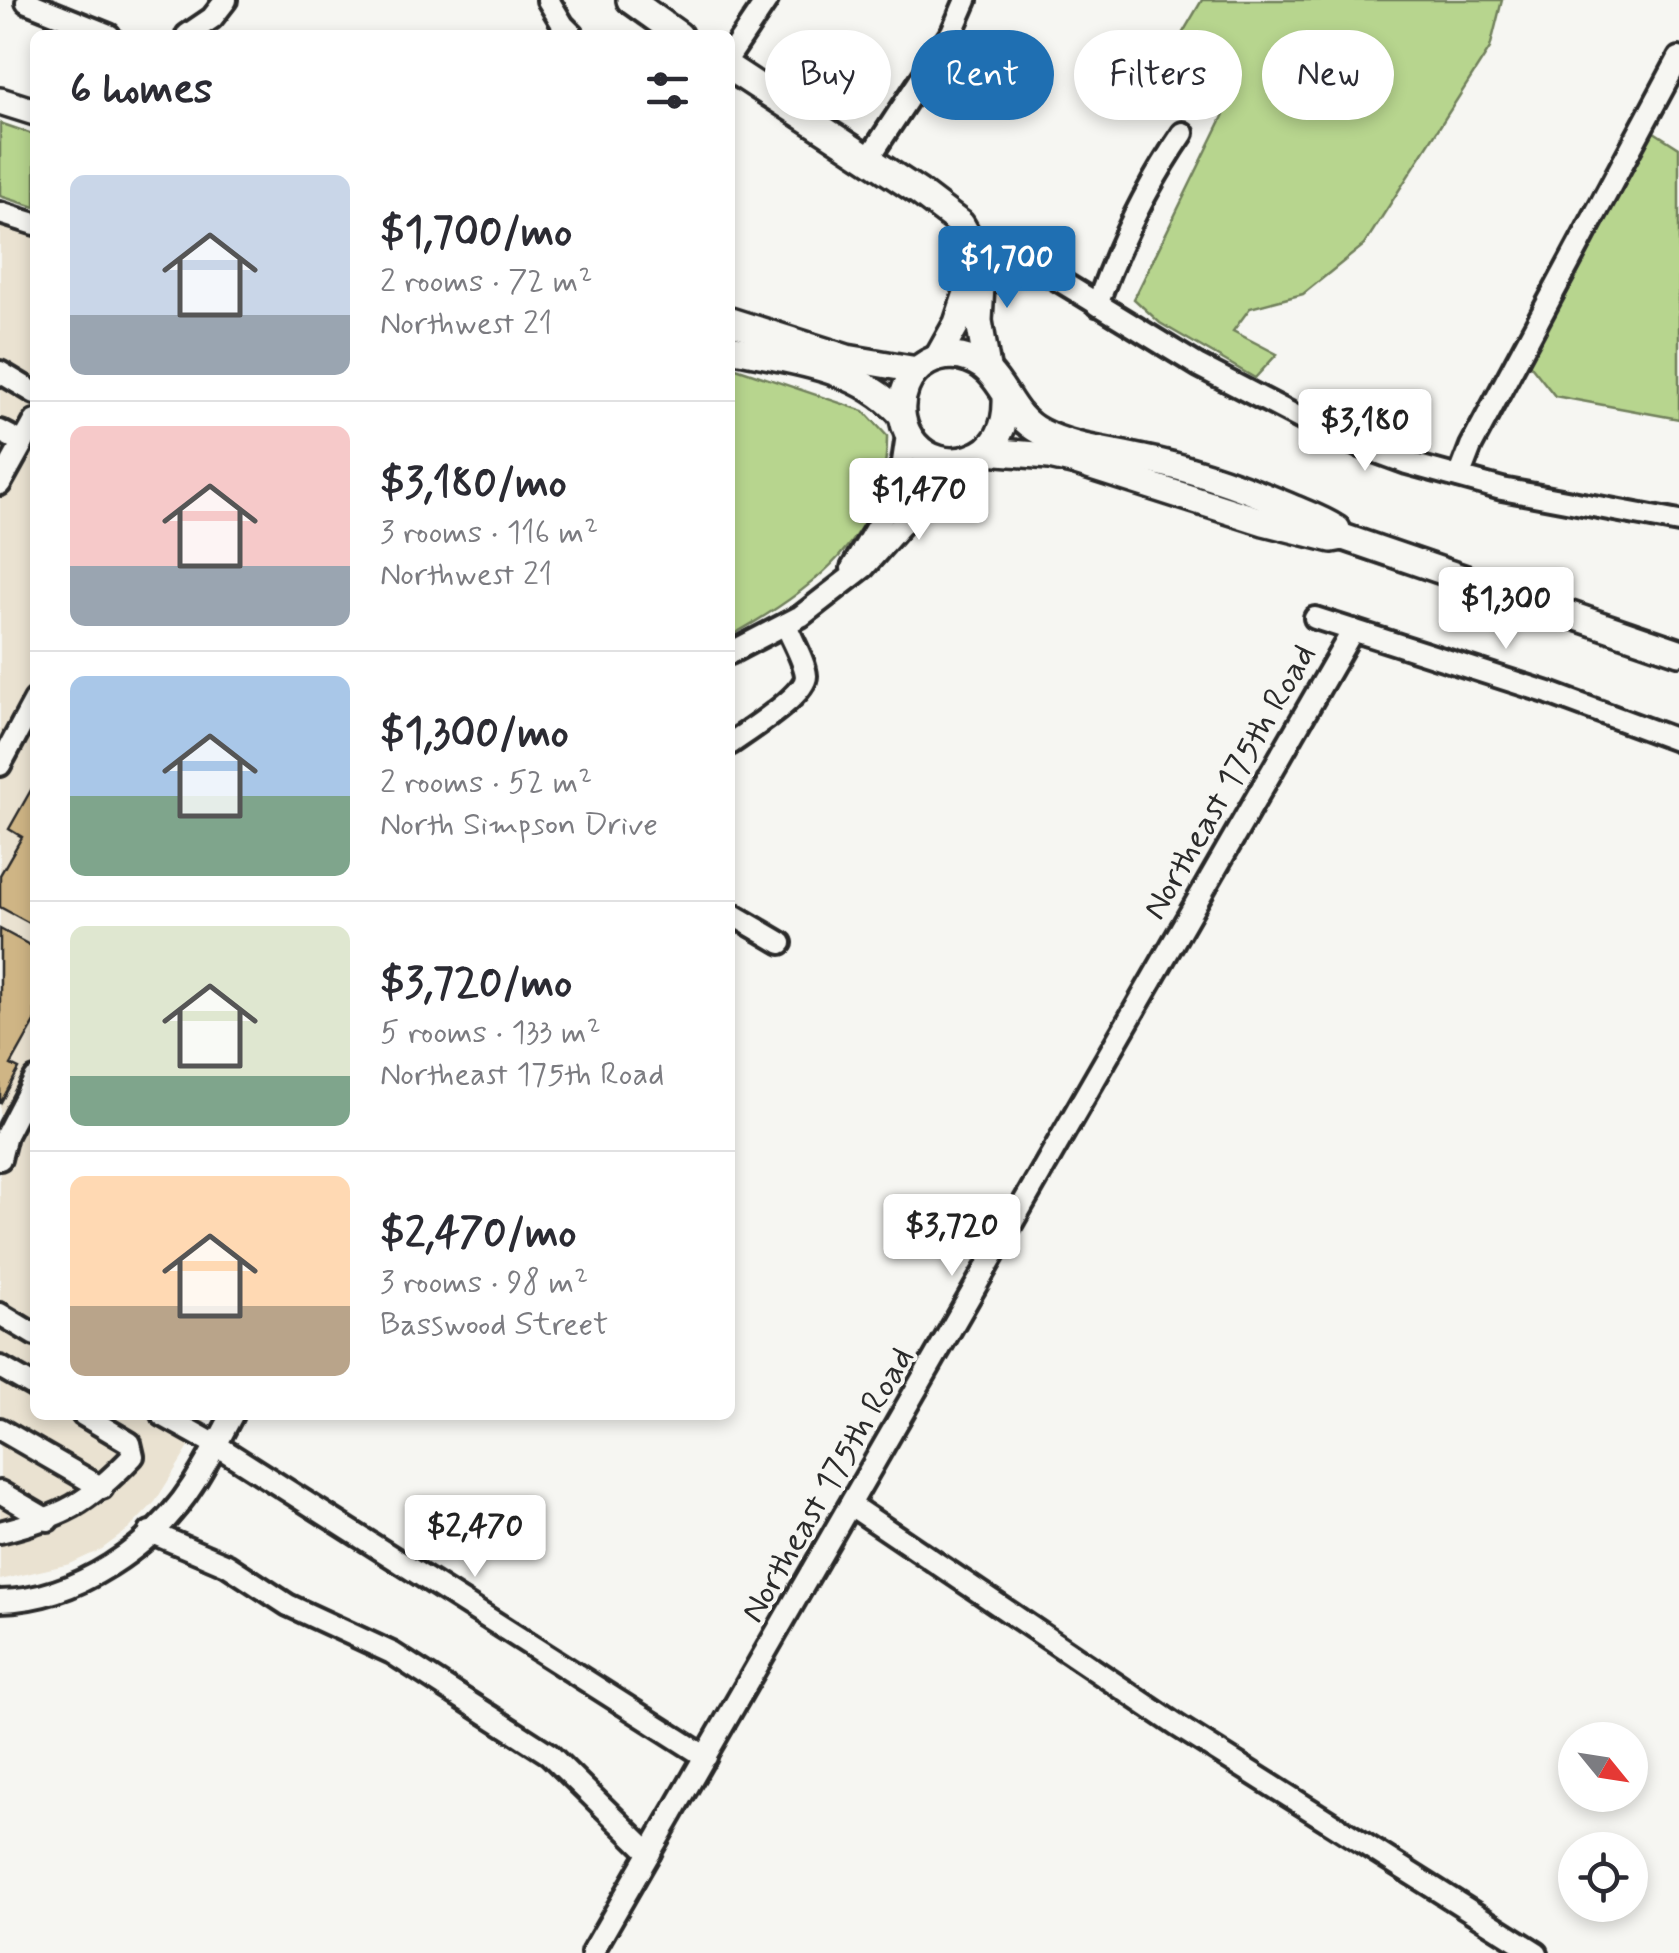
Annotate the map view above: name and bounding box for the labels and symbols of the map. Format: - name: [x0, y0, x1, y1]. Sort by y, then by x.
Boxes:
- pin: $1,700: [926, 226, 1088, 311]
- pin: $3,180: [1284, 389, 1446, 474]
- pin: $1,470: [838, 458, 1000, 543]
- pin: $1,300: [1425, 567, 1587, 652]
- street label: Northeast 175th Road: [1132, 636, 1327, 928]
- pin: $3,720: [871, 1194, 1033, 1279]
- street label: Northeast 175th Road: [730, 1339, 925, 1631]
- pin: $2,470: [394, 1495, 556, 1580]
- north arrow: [1558, 1722, 1648, 1812]

